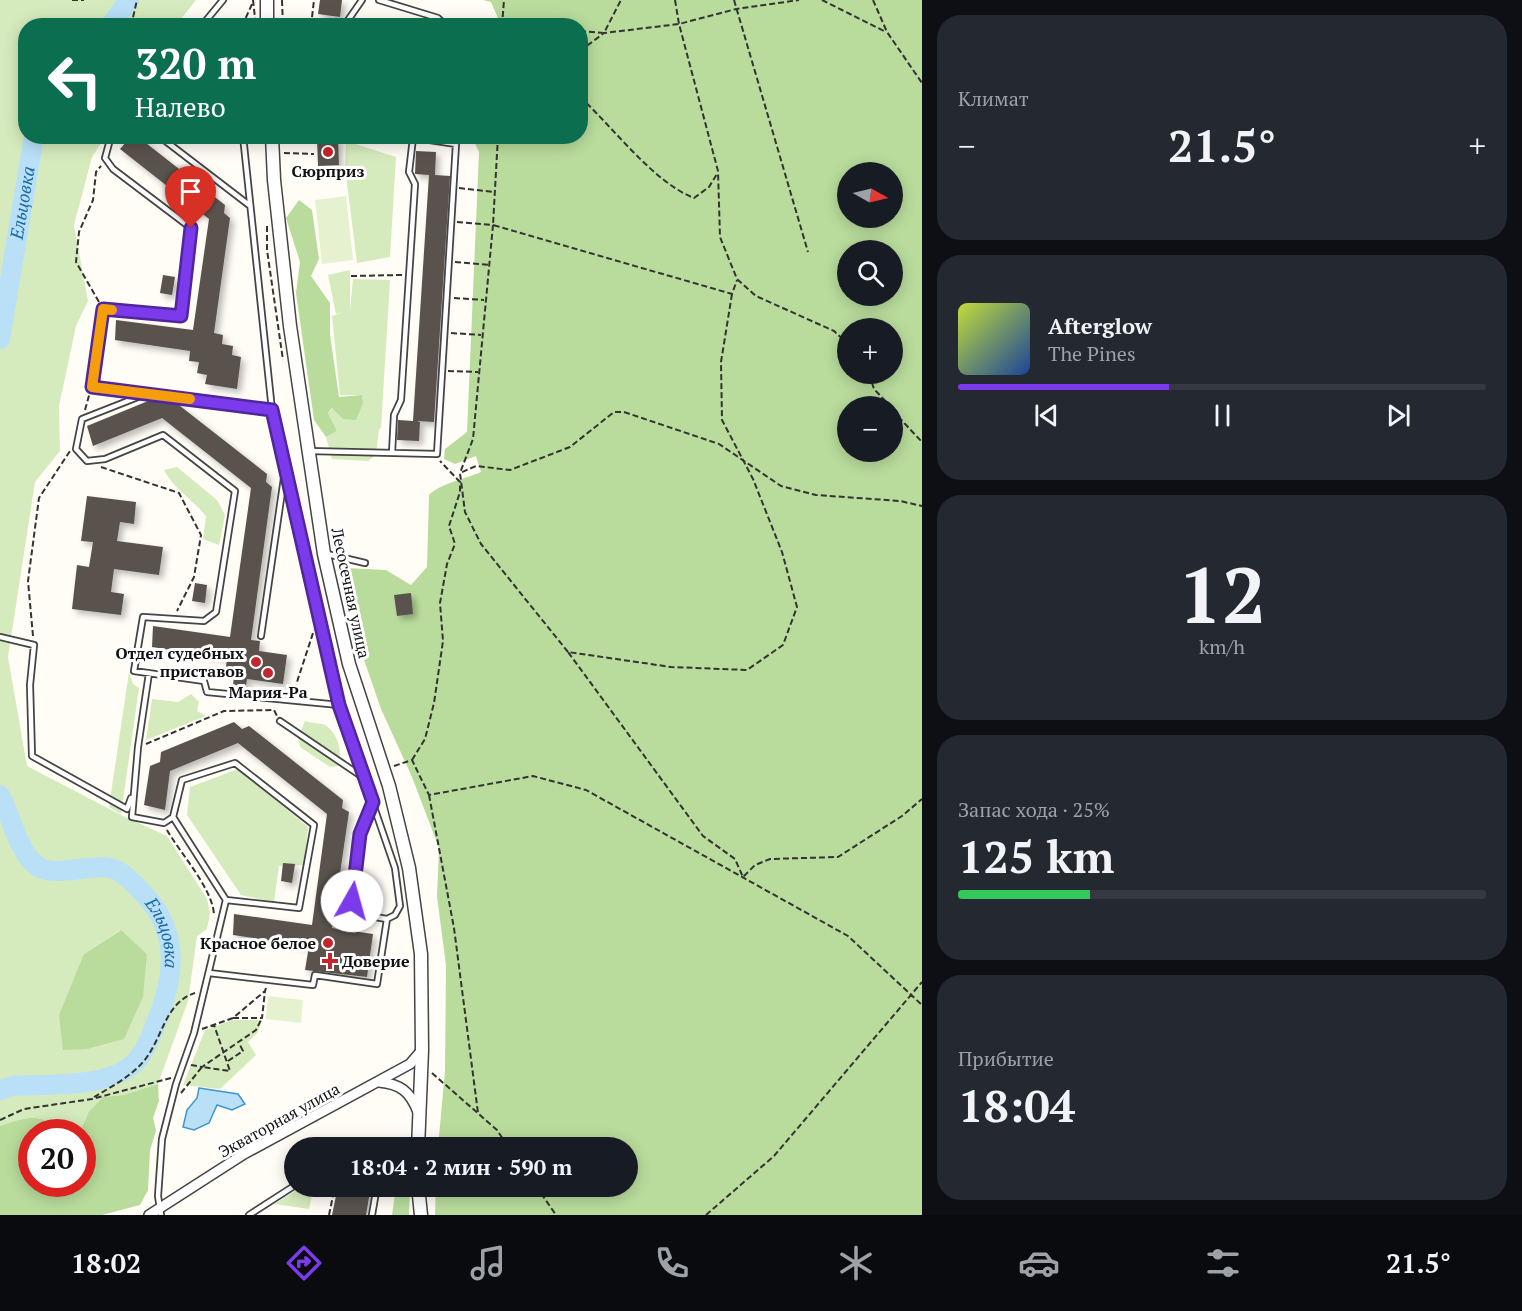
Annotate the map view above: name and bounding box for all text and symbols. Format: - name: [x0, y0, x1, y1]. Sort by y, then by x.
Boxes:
- text: 320 m: [135, 35, 256, 91]
- icon: left: [36, 42, 114, 120]
- text: Климат: [958, 85, 1029, 112]
- text: Налево: [135, 89, 226, 125]
- text: 21.5°: [1168, 115, 1276, 175]
- text: −: [958, 124, 976, 167]
- text: +: [1468, 124, 1486, 167]
- marker: Сюрприз: [321, 145, 335, 159]
- place label: Сюрприз: [292, 160, 365, 182]
- north arrow: [837, 162, 903, 228]
- map controls: [837, 162, 903, 462]
- water label: Ельцовка: [4, 164, 40, 242]
- pin: [165, 166, 216, 228]
- icon: arrive: [174, 175, 207, 208]
- button: search: [837, 240, 903, 306]
- text: Afterglow: [1048, 311, 1152, 340]
- button: +: [837, 318, 903, 384]
- text: The Pines: [1048, 340, 1136, 367]
- button: −: [837, 396, 903, 462]
- icon: previous: [1030, 399, 1063, 432]
- icon: pause: [1206, 399, 1239, 432]
- icon: next: [1382, 399, 1415, 432]
- street label: Лесосечная улица: [326, 525, 376, 660]
- text: 12: [1178, 542, 1266, 645]
- text: km/h: [1199, 633, 1245, 660]
- place label: Отдел судебных приставов: [116, 642, 244, 682]
- marker: Отдел судебных приставов: [249, 655, 263, 669]
- marker: Мария-Ра: [261, 666, 275, 680]
- place label: Мария-Ра: [228, 681, 308, 703]
- text: Запас хода · 25%: [958, 796, 1110, 823]
- text: 125 km: [958, 826, 1114, 886]
- position arrow: [320, 869, 384, 933]
- water label: Ельцовка: [140, 891, 184, 969]
- place label: Красное белое: [200, 932, 316, 954]
- marker: Красное белое: [321, 936, 335, 950]
- place label: Доверие: [342, 950, 410, 972]
- marker: Доверие: [323, 954, 337, 968]
- text: Прибытие: [958, 1045, 1054, 1072]
- text: 18:04: [958, 1075, 1075, 1135]
- street label: Экваторная улица: [214, 1078, 344, 1162]
- speed limit sign: 20: [18, 1119, 96, 1197]
- text: 18:04 · 2 мин · 590 m: [350, 1152, 572, 1181]
- icon: directions: [283, 1242, 325, 1284]
- icon: music: [467, 1242, 509, 1284]
- icon: phone: [651, 1242, 693, 1284]
- icon: climate: [835, 1242, 877, 1284]
- icon: car: [1018, 1242, 1060, 1284]
- icon: filters: [1202, 1242, 1244, 1284]
- text: 18:02: [71, 1245, 141, 1281]
- text: 21.5°: [1386, 1245, 1451, 1281]

